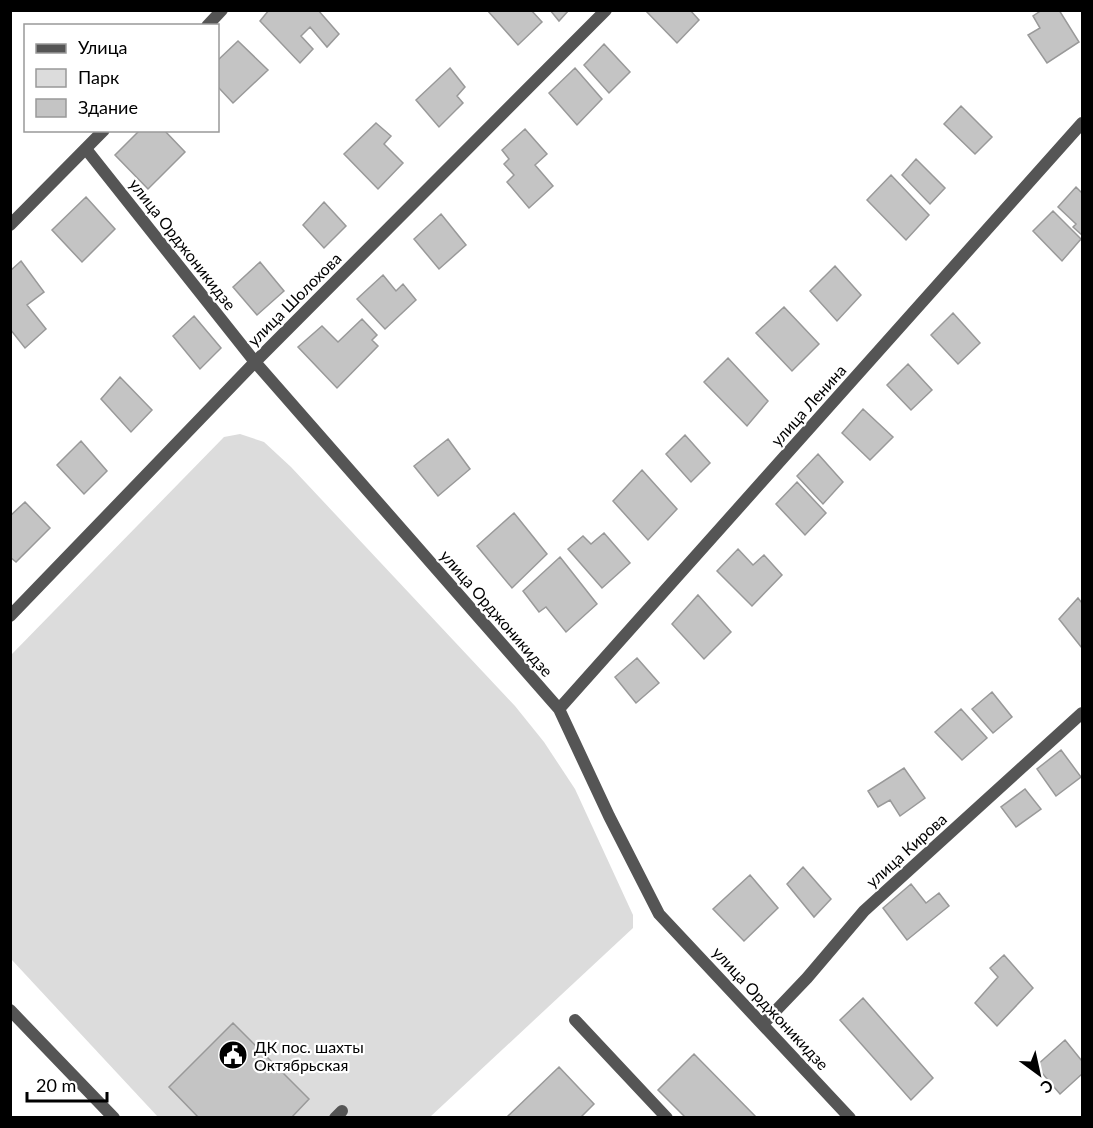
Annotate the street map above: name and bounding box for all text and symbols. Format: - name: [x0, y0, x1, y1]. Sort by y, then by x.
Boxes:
- legend: [24, 24, 219, 132]
- text: Улица: [78, 36, 128, 58]
- text: Парк: [78, 66, 120, 88]
- text: Здание: [78, 96, 138, 118]
- street label: улица Орджоникидзе: [126, 174, 240, 314]
- street label: улица Шолохова: [243, 248, 345, 350]
- street label: улица Ленина: [767, 360, 849, 450]
- street label: улица Орджоникидзе: [437, 546, 557, 680]
- street label: улица Кирова: [862, 809, 950, 891]
- street label: улица Орджоникидзе: [709, 942, 833, 1074]
- place label: ДК пос. шахты Октябрьская: [254, 1037, 364, 1074]
- public building icon: ДК пос. шахты Октябрьская: [217, 1039, 249, 1071]
- north arrow: [1009, 1044, 1069, 1104]
- scale bar: [27, 1065, 106, 1103]
- text: 20 m: [36, 1074, 76, 1096]
- text: С: [1037, 1076, 1057, 1098]

